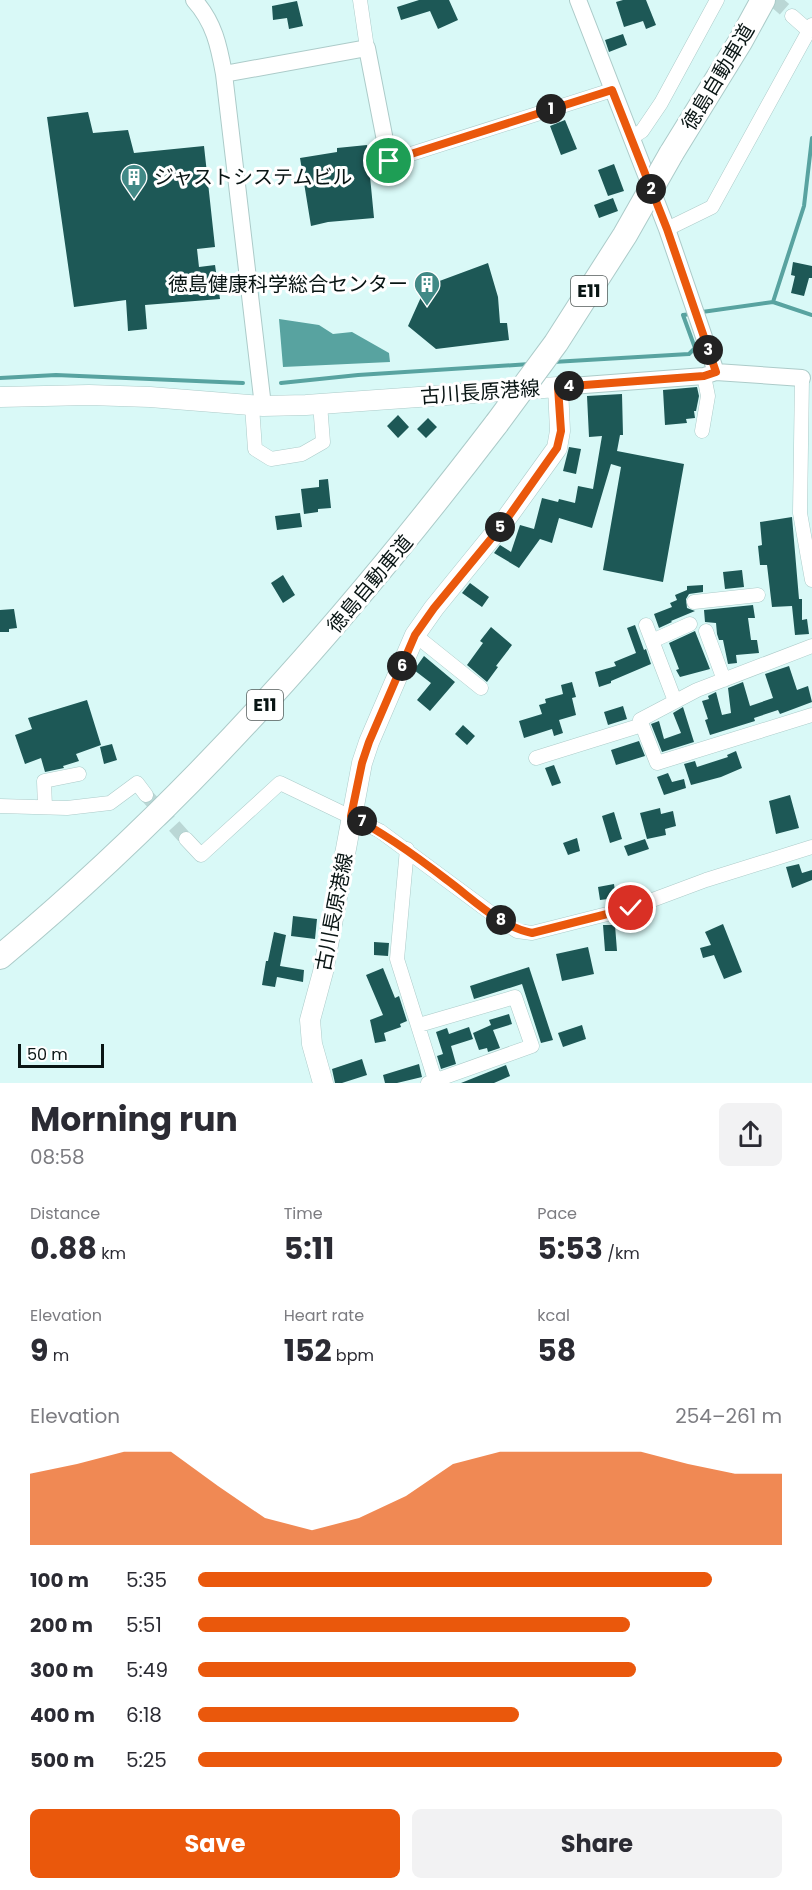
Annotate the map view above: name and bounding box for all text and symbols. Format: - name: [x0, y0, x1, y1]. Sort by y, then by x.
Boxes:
- street label: 徳島自動車道: [675, 18, 761, 136]
- pin: 1: [536, 94, 566, 124]
- text: 1: [548, 97, 554, 120]
- pin: [363, 135, 414, 186]
- icon: arrive: [372, 144, 405, 177]
- building icon: ジャストシステムビル: [119, 162, 149, 200]
- place label: ジャストシステムビル: [154, 163, 352, 191]
- pin: 2: [636, 174, 666, 204]
- text: 2: [646, 177, 656, 200]
- building icon: 徳島健康科学総合センター: [412, 269, 442, 307]
- place label: 徳島健康科学総合センター: [168, 270, 408, 298]
- road number: E11: [571, 276, 607, 306]
- pin: 3: [693, 335, 723, 365]
- text: 3: [703, 338, 713, 361]
- pin: 4: [554, 371, 584, 401]
- street label: 古川長原港線: [419, 374, 541, 410]
- text: 4: [564, 374, 574, 397]
- pin: 5: [485, 512, 515, 542]
- text: 5: [495, 515, 505, 538]
- street label: 徳島自動車道: [321, 529, 419, 639]
- pin: 6: [387, 651, 417, 681]
- text: 6: [397, 654, 407, 677]
- road number: E11: [247, 690, 283, 720]
- pin: 7: [347, 806, 377, 836]
- text: 7: [358, 809, 366, 832]
- street label: 古川長原港線: [309, 850, 359, 974]
- pin: [605, 882, 656, 933]
- icon: check: [614, 891, 647, 924]
- pin: 8: [486, 905, 516, 935]
- text: 8: [496, 908, 506, 931]
- scale bar: [18, 1041, 104, 1068]
- text: 50 m: [27, 1043, 68, 1066]
- text: Morning run: [30, 1096, 238, 1143]
- button: share: [719, 1103, 782, 1166]
- text: 08:58: [30, 1143, 85, 1171]
- text: Distance: [30, 1202, 100, 1225]
- text: Time: [284, 1202, 323, 1225]
- text: Pace: [537, 1202, 577, 1225]
- text: 0.88: [30, 1227, 97, 1270]
- text: 5:11: [284, 1227, 334, 1270]
- text: 5:53: [537, 1227, 603, 1270]
- text: km: [97, 1242, 126, 1265]
- text: /km: [603, 1242, 640, 1265]
- text: Elevation: [30, 1304, 102, 1327]
- text: Heart rate: [284, 1304, 364, 1327]
- text: kcal: [537, 1304, 570, 1327]
- text: 9: [30, 1329, 48, 1372]
- text: 152: [284, 1329, 332, 1372]
- text: 58: [537, 1329, 576, 1372]
- text: m: [48, 1344, 69, 1367]
- text: bpm: [332, 1344, 374, 1367]
- text: Elevation: [30, 1402, 120, 1430]
- text: 254–261 m: [675, 1402, 782, 1430]
- text: 100 m: [30, 1566, 89, 1594]
- text: 5:35: [126, 1566, 167, 1594]
- text: 200 m: [30, 1611, 93, 1639]
- text: 5:51: [126, 1611, 162, 1639]
- text: 300 m: [30, 1656, 94, 1684]
- text: 5:49: [126, 1656, 168, 1684]
- text: 400 m: [30, 1701, 95, 1729]
- text: 6:18: [126, 1701, 162, 1729]
- text: 500 m: [30, 1746, 95, 1774]
- text: 5:25: [126, 1746, 167, 1774]
- button: Save: [30, 1809, 400, 1878]
- button: Share: [412, 1809, 782, 1878]

